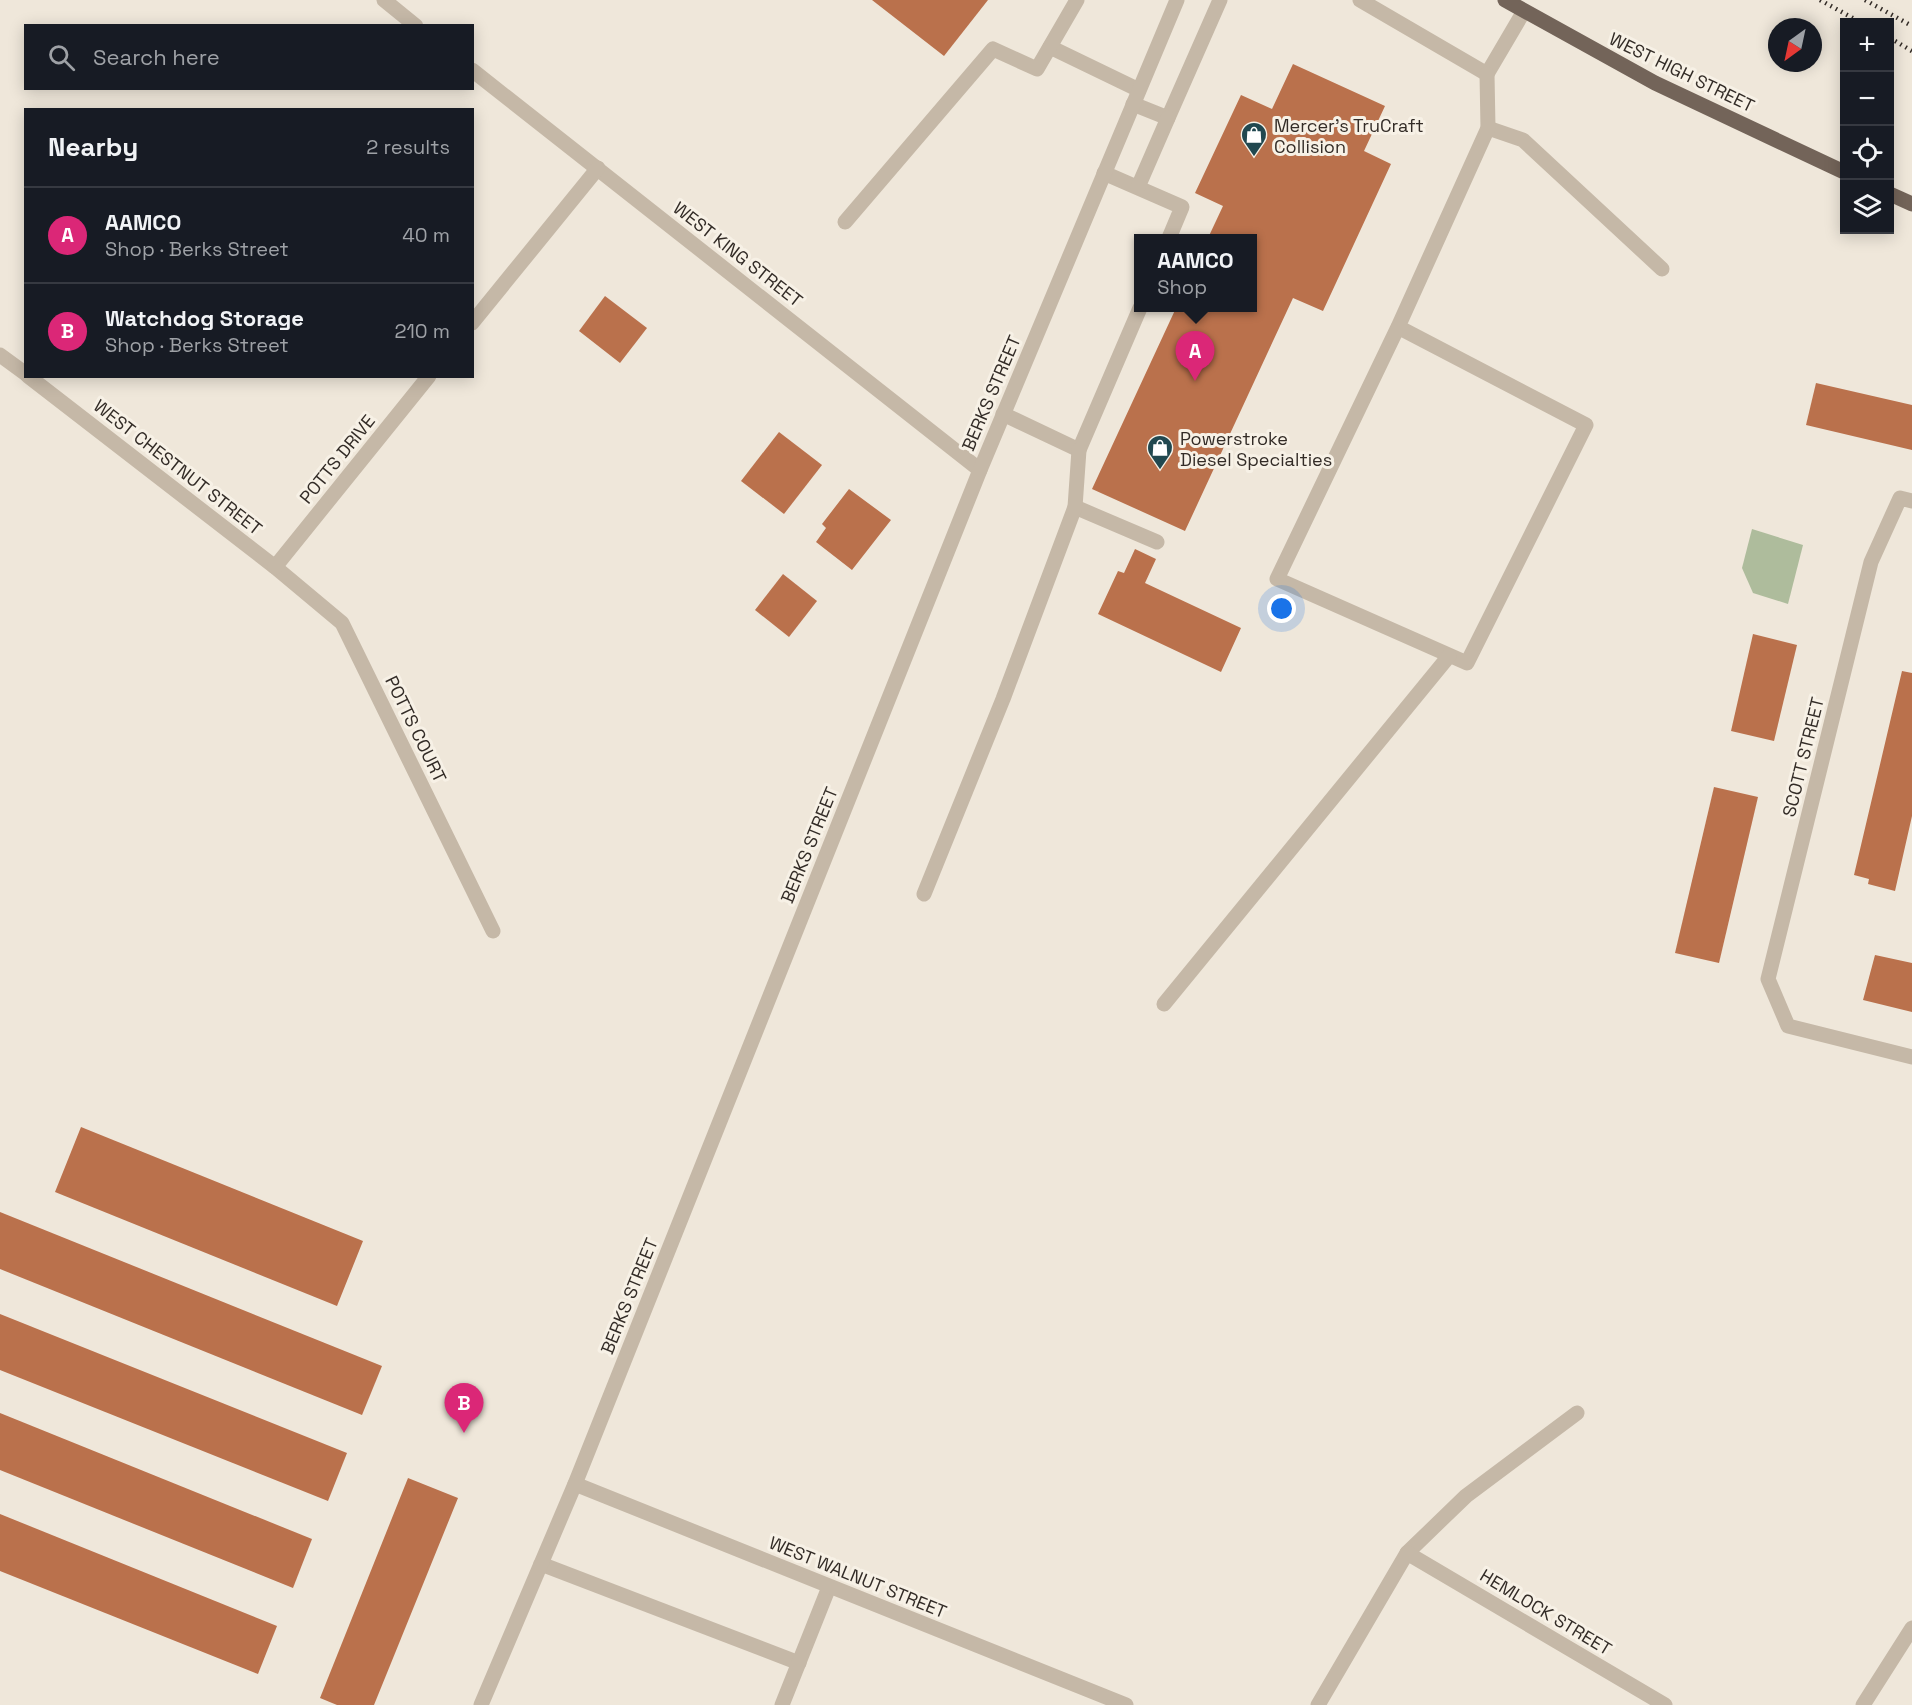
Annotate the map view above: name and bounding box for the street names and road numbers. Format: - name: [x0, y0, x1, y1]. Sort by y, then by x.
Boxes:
- street label: WEST HIGH STREET: [1606, 27, 1759, 117]
- street label: WEST KING STREET: [669, 196, 808, 312]
- street label: BERKS STREET: [956, 331, 1026, 454]
- street label: WEST CHESTNUT STREET: [89, 394, 267, 540]
- street label: POTTS DRIVE: [294, 410, 380, 508]
- street label: POTTS COURT: [380, 672, 452, 787]
- street label: SCOTT STREET: [1777, 694, 1829, 819]
- street label: BERKS STREET: [775, 783, 843, 906]
- street label: BERKS STREET: [595, 1234, 663, 1357]
- street label: WEST WALNUT STREET: [766, 1531, 950, 1623]
- street label: HEMLOCK STREET: [1476, 1564, 1616, 1661]

